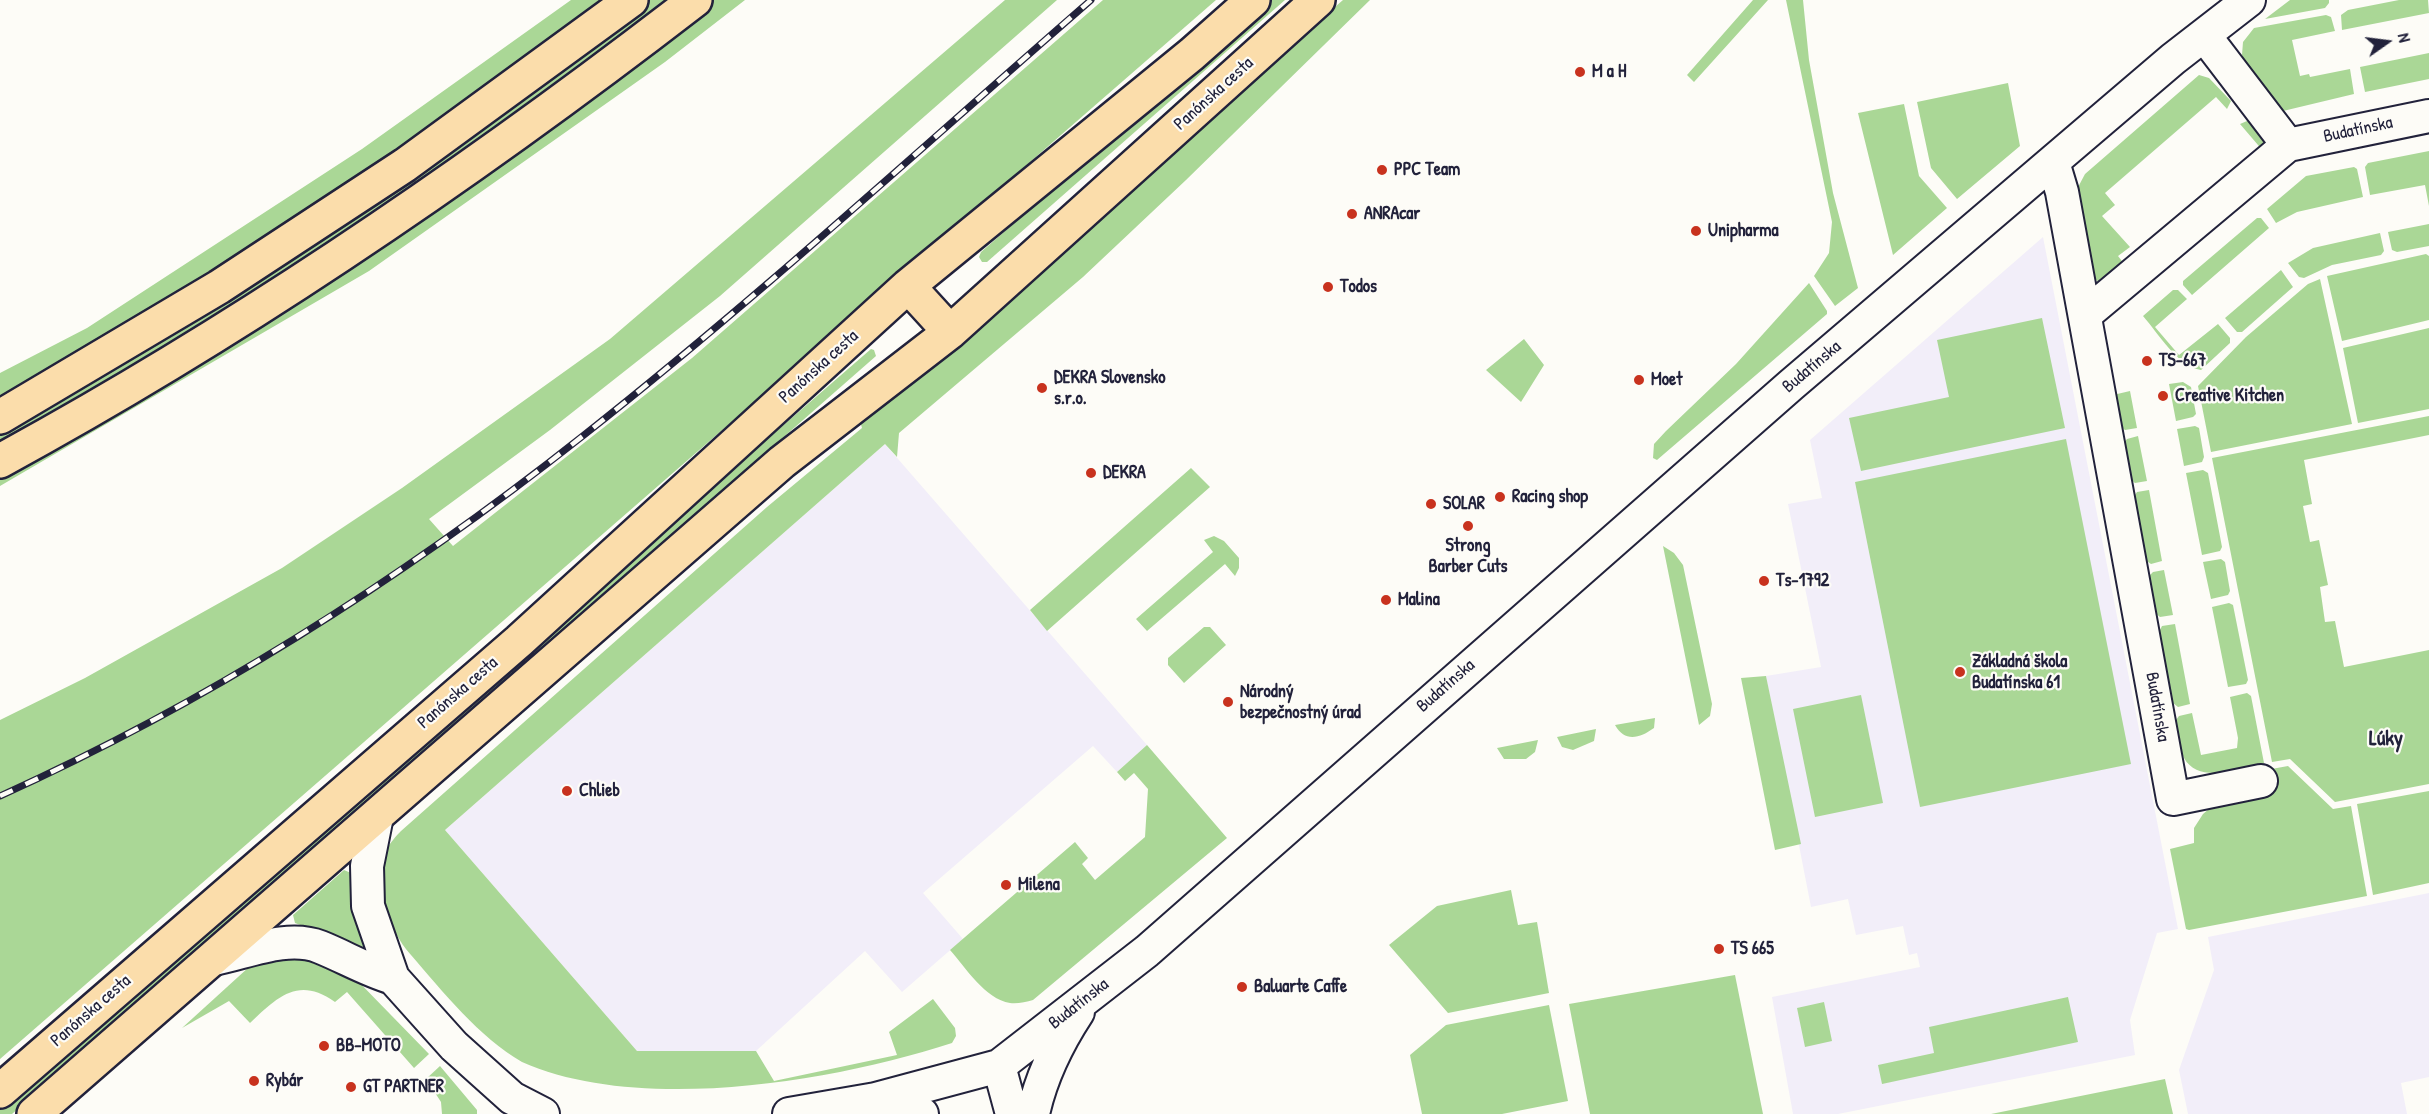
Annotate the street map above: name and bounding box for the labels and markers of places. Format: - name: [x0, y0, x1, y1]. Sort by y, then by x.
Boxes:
- place label: M a H: [1592, 61, 1626, 83]
- marker: M a H: [1573, 65, 1587, 79]
- place label: PPC Team: [1394, 159, 1460, 181]
- marker: PPC Team: [1375, 163, 1389, 177]
- place label: ANRAcar: [1364, 203, 1420, 225]
- marker: ANRAcar: [1345, 207, 1359, 221]
- place label: Unipharma: [1708, 220, 1779, 242]
- marker: Unipharma: [1689, 224, 1703, 238]
- place label: Todos: [1340, 276, 1377, 298]
- marker: Todos: [1321, 280, 1335, 294]
- place label: TS-667: [2159, 350, 2206, 372]
- marker: TS-667: [2140, 354, 2154, 368]
- place label: DEKRA Slovensko s.r.o.: [1054, 367, 1165, 410]
- place label: Moet: [1651, 369, 1682, 391]
- marker: Moet: [1632, 373, 1646, 387]
- marker: DEKRA Slovensko s.r.o.: [1035, 381, 1049, 395]
- place label: Creative Kitchen: [2175, 385, 2284, 407]
- marker: Creative Kitchen: [2156, 389, 2170, 403]
- place label: DEKRA: [1103, 462, 1146, 484]
- marker: DEKRA: [1084, 466, 1098, 480]
- place label: Racing shop: [1512, 486, 1588, 508]
- marker: Racing shop: [1493, 490, 1507, 504]
- place label: SOLAR: [1443, 493, 1485, 515]
- marker: SOLAR: [1424, 497, 1438, 511]
- marker: Strong Barber Cuts: [1461, 519, 1475, 533]
- place label: Strong Barber Cuts: [1429, 535, 1507, 578]
- place label: Ts-1792: [1776, 570, 1829, 592]
- marker: Ts-1792: [1757, 574, 1771, 588]
- place label: Malina: [1398, 589, 1440, 611]
- marker: Malina: [1379, 593, 1393, 607]
- place label: Základná škola Budatínska 61: [1972, 651, 2067, 694]
- marker: Základná škola Budatínska 61: [1953, 665, 1967, 679]
- place label: Národný bezpečnostný úrad: [1240, 681, 1361, 724]
- marker: Národný bezpečnostný úrad: [1221, 695, 1235, 709]
- place label: Chlieb: [579, 780, 620, 802]
- marker: Chlieb: [560, 784, 574, 798]
- place label: Milena: [1018, 874, 1060, 896]
- marker: Milena: [999, 878, 1013, 892]
- place label: TS 665: [1731, 938, 1774, 960]
- marker: TS 665: [1712, 942, 1726, 956]
- place label: Baluarte Caffe: [1254, 976, 1347, 998]
- marker: Baluarte Caffe: [1235, 980, 1249, 994]
- place label: BB-MOTO: [336, 1035, 401, 1057]
- marker: BB-MOTO: [317, 1039, 331, 1053]
- place label: Rybár: [266, 1070, 303, 1092]
- marker: Rybár: [247, 1074, 261, 1088]
- place label: GT PARTNER: [363, 1076, 444, 1098]
- marker: GT PARTNER: [344, 1080, 358, 1094]

